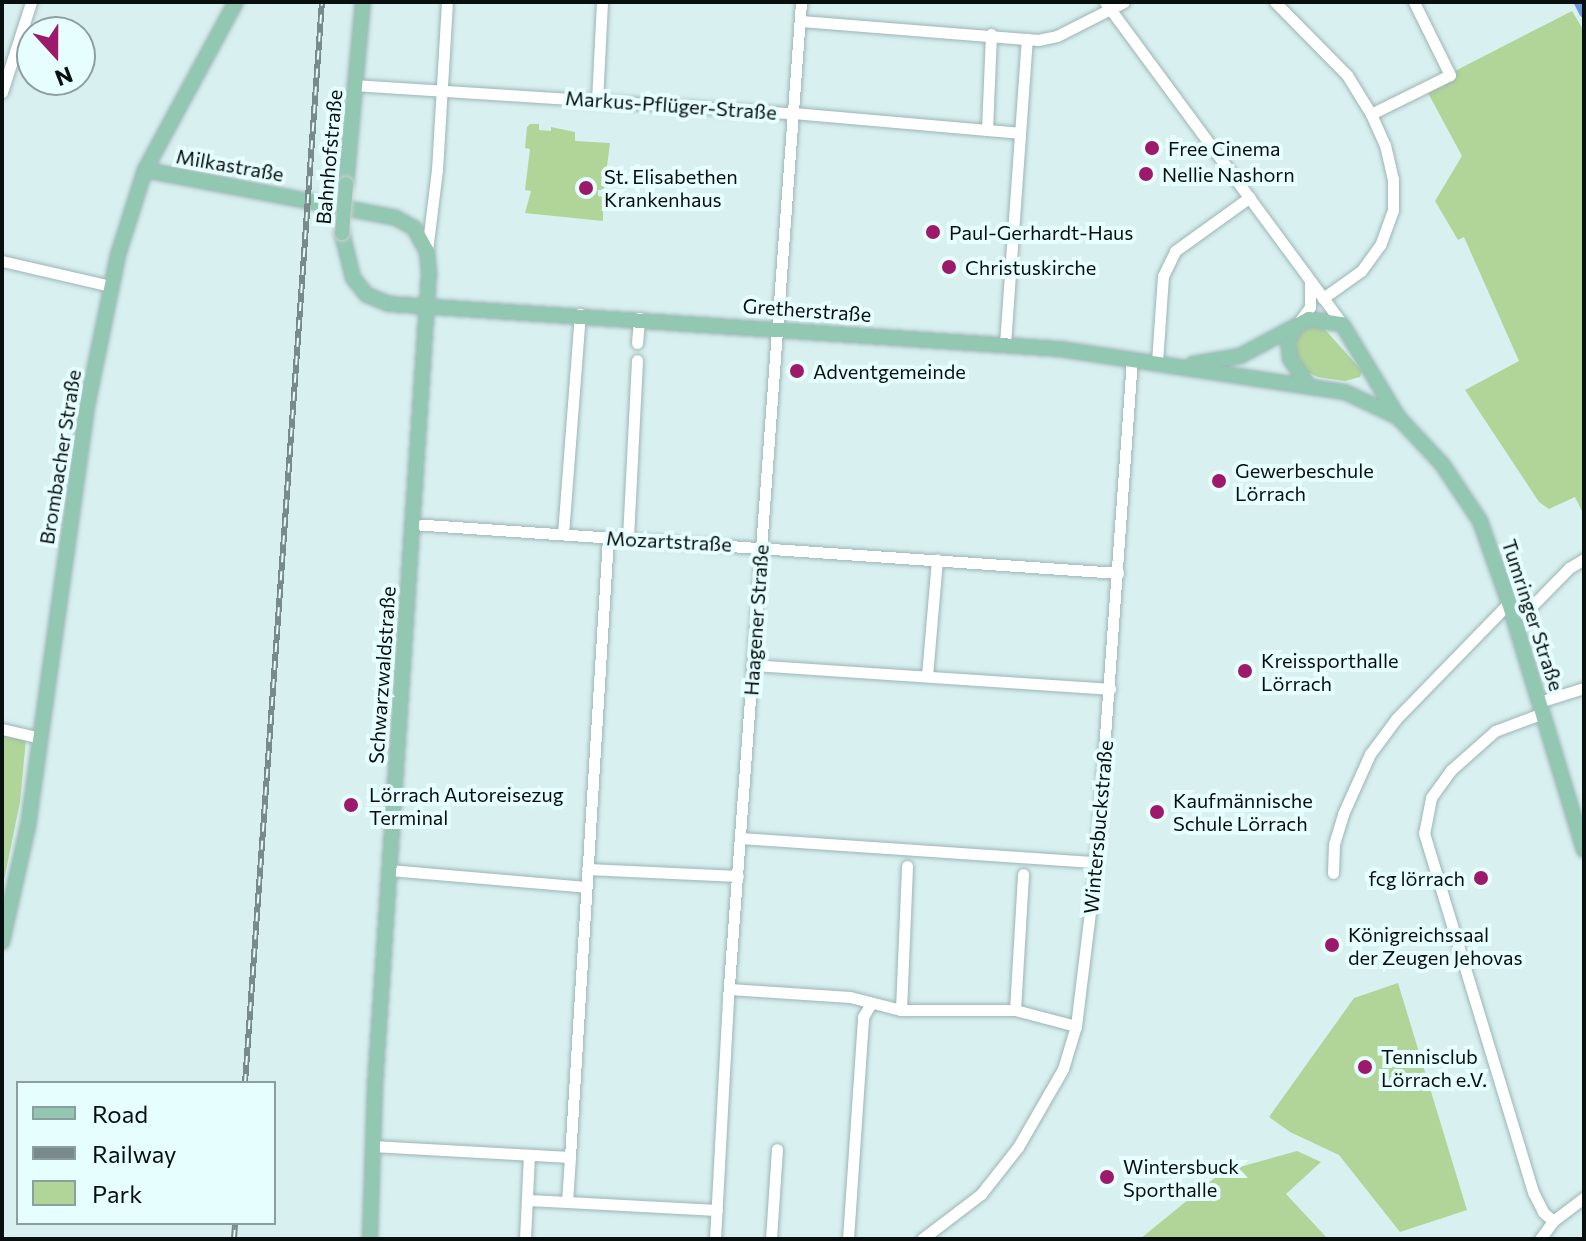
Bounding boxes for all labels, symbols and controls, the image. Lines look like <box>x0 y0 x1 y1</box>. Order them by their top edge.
north arrow <box>16 16 96 96</box>
text: N <box>52 61 77 93</box>
street label: Markus-Pflüger-Straße <box>564 86 778 124</box>
street label: Bahnhofstraße <box>311 89 347 225</box>
place label: Free Cinema <box>1168 136 1281 160</box>
marker: Free Cinema <box>1143 139 1161 157</box>
street label: Milkastraße <box>174 144 286 186</box>
place label: Nellie Nashorn <box>1162 162 1295 186</box>
place label: St. Elisabethen Krankenhaus <box>604 164 738 211</box>
marker: Nellie Nashorn <box>1137 165 1155 183</box>
marker: St. Elisabethen Krankenhaus <box>575 177 597 199</box>
place label: Paul-Gerhardt-Haus <box>949 220 1133 244</box>
marker: Paul-Gerhardt-Haus <box>924 223 942 241</box>
place label: Christuskirche <box>965 255 1096 279</box>
marker: Christuskirche <box>940 258 958 276</box>
street label: Gretherstraße <box>742 294 872 326</box>
place label: Adventgemeinde <box>813 359 966 383</box>
marker: Adventgemeinde <box>788 362 806 380</box>
street label: Brombacher Straße <box>34 368 86 546</box>
place label: Gewerbeschule Lörrach <box>1235 458 1374 505</box>
marker: Gewerbeschule Lörrach <box>1210 472 1228 490</box>
street label: Mozartstraße <box>606 526 732 556</box>
street label: Tumringer Straße <box>1497 536 1569 694</box>
street label: Haagener Straße <box>739 544 773 696</box>
street label: Schwarzwaldstraße <box>364 585 400 765</box>
place label: Kreissporthalle Lörrach <box>1261 648 1399 695</box>
marker: Kreissporthalle Lörrach <box>1236 662 1254 680</box>
street label: Wintersbuckstraße <box>1078 739 1118 915</box>
place label: Lörrach Autoreisezug Terminal <box>369 782 564 829</box>
place label: Kaufmännische Schule Lörrach <box>1173 788 1313 835</box>
marker: Lörrach Autoreisezug Terminal <box>340 794 362 816</box>
marker: Kaufmännische Schule Lörrach <box>1148 803 1166 821</box>
place label: fcg lörrach <box>1368 866 1465 890</box>
marker: fcg lörrach <box>1472 869 1490 887</box>
place label: Königreichssaal der Zeugen Jehovas <box>1348 922 1523 969</box>
marker: Königreichssaal der Zeugen Jehovas <box>1323 936 1341 954</box>
place label: Tennisclub Lörrach e.V. <box>1381 1044 1487 1091</box>
marker: Tennisclub Lörrach e.V. <box>1356 1058 1374 1076</box>
legend <box>16 1081 276 1225</box>
text: Road <box>92 1099 148 1128</box>
text: Railway <box>92 1139 177 1168</box>
place label: Wintersbuck Sporthalle <box>1123 1154 1239 1201</box>
marker: Wintersbuck Sporthalle <box>1098 1168 1116 1186</box>
text: Park <box>92 1179 142 1208</box>

